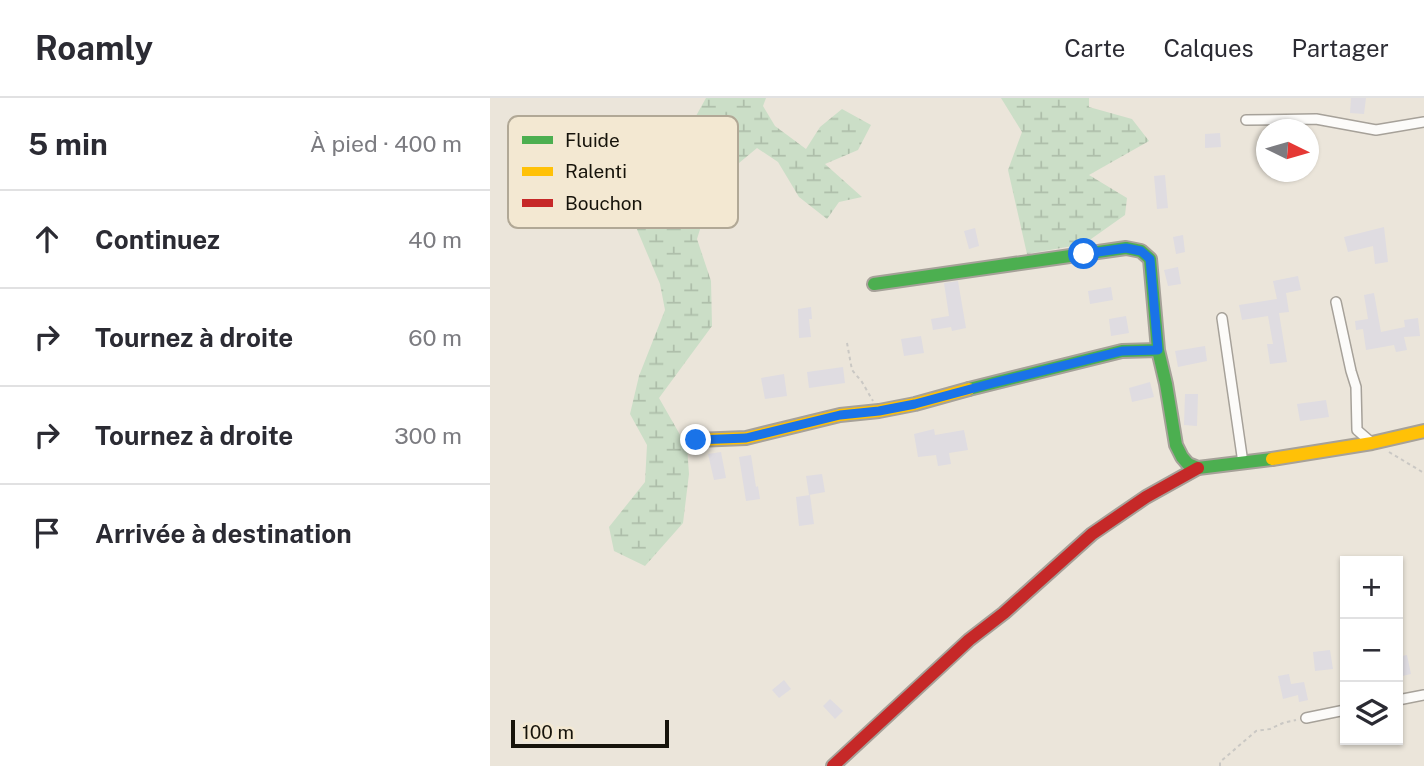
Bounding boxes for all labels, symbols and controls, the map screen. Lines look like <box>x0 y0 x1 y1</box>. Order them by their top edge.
text: Roamly <box>35 29 153 67</box>
text: Carte <box>1064 34 1125 62</box>
text: Calques <box>1163 34 1254 62</box>
text: Partager <box>1292 34 1389 62</box>
legend <box>508 116 738 228</box>
north arrow <box>1256 119 1319 182</box>
text: 5 min <box>28 126 108 162</box>
text: Fluide <box>565 129 620 151</box>
text: À pied · 400 m <box>310 130 462 157</box>
text: Ralenti <box>565 160 627 182</box>
text: Bouchon <box>565 192 642 214</box>
icon: ahead <box>28 220 66 258</box>
text: Continuez <box>95 224 220 255</box>
text: 40 m <box>408 226 462 253</box>
route start <box>1068 238 1099 269</box>
icon: right <box>28 318 66 356</box>
text: Tournez à droite <box>95 322 293 353</box>
text: 60 m <box>408 324 462 351</box>
icon: right <box>28 416 66 454</box>
text: Tournez à droite <box>95 420 293 451</box>
text: 300 m <box>394 422 462 449</box>
route end <box>680 424 711 455</box>
icon: arrive <box>28 514 66 552</box>
text: Arrivée à destination <box>95 518 352 549</box>
map controls <box>1340 556 1403 745</box>
button: + <box>1340 556 1403 619</box>
button: − <box>1340 619 1403 682</box>
button: layers <box>1340 682 1403 745</box>
scale bar <box>511 717 668 749</box>
text: 100 m <box>522 721 574 743</box>

